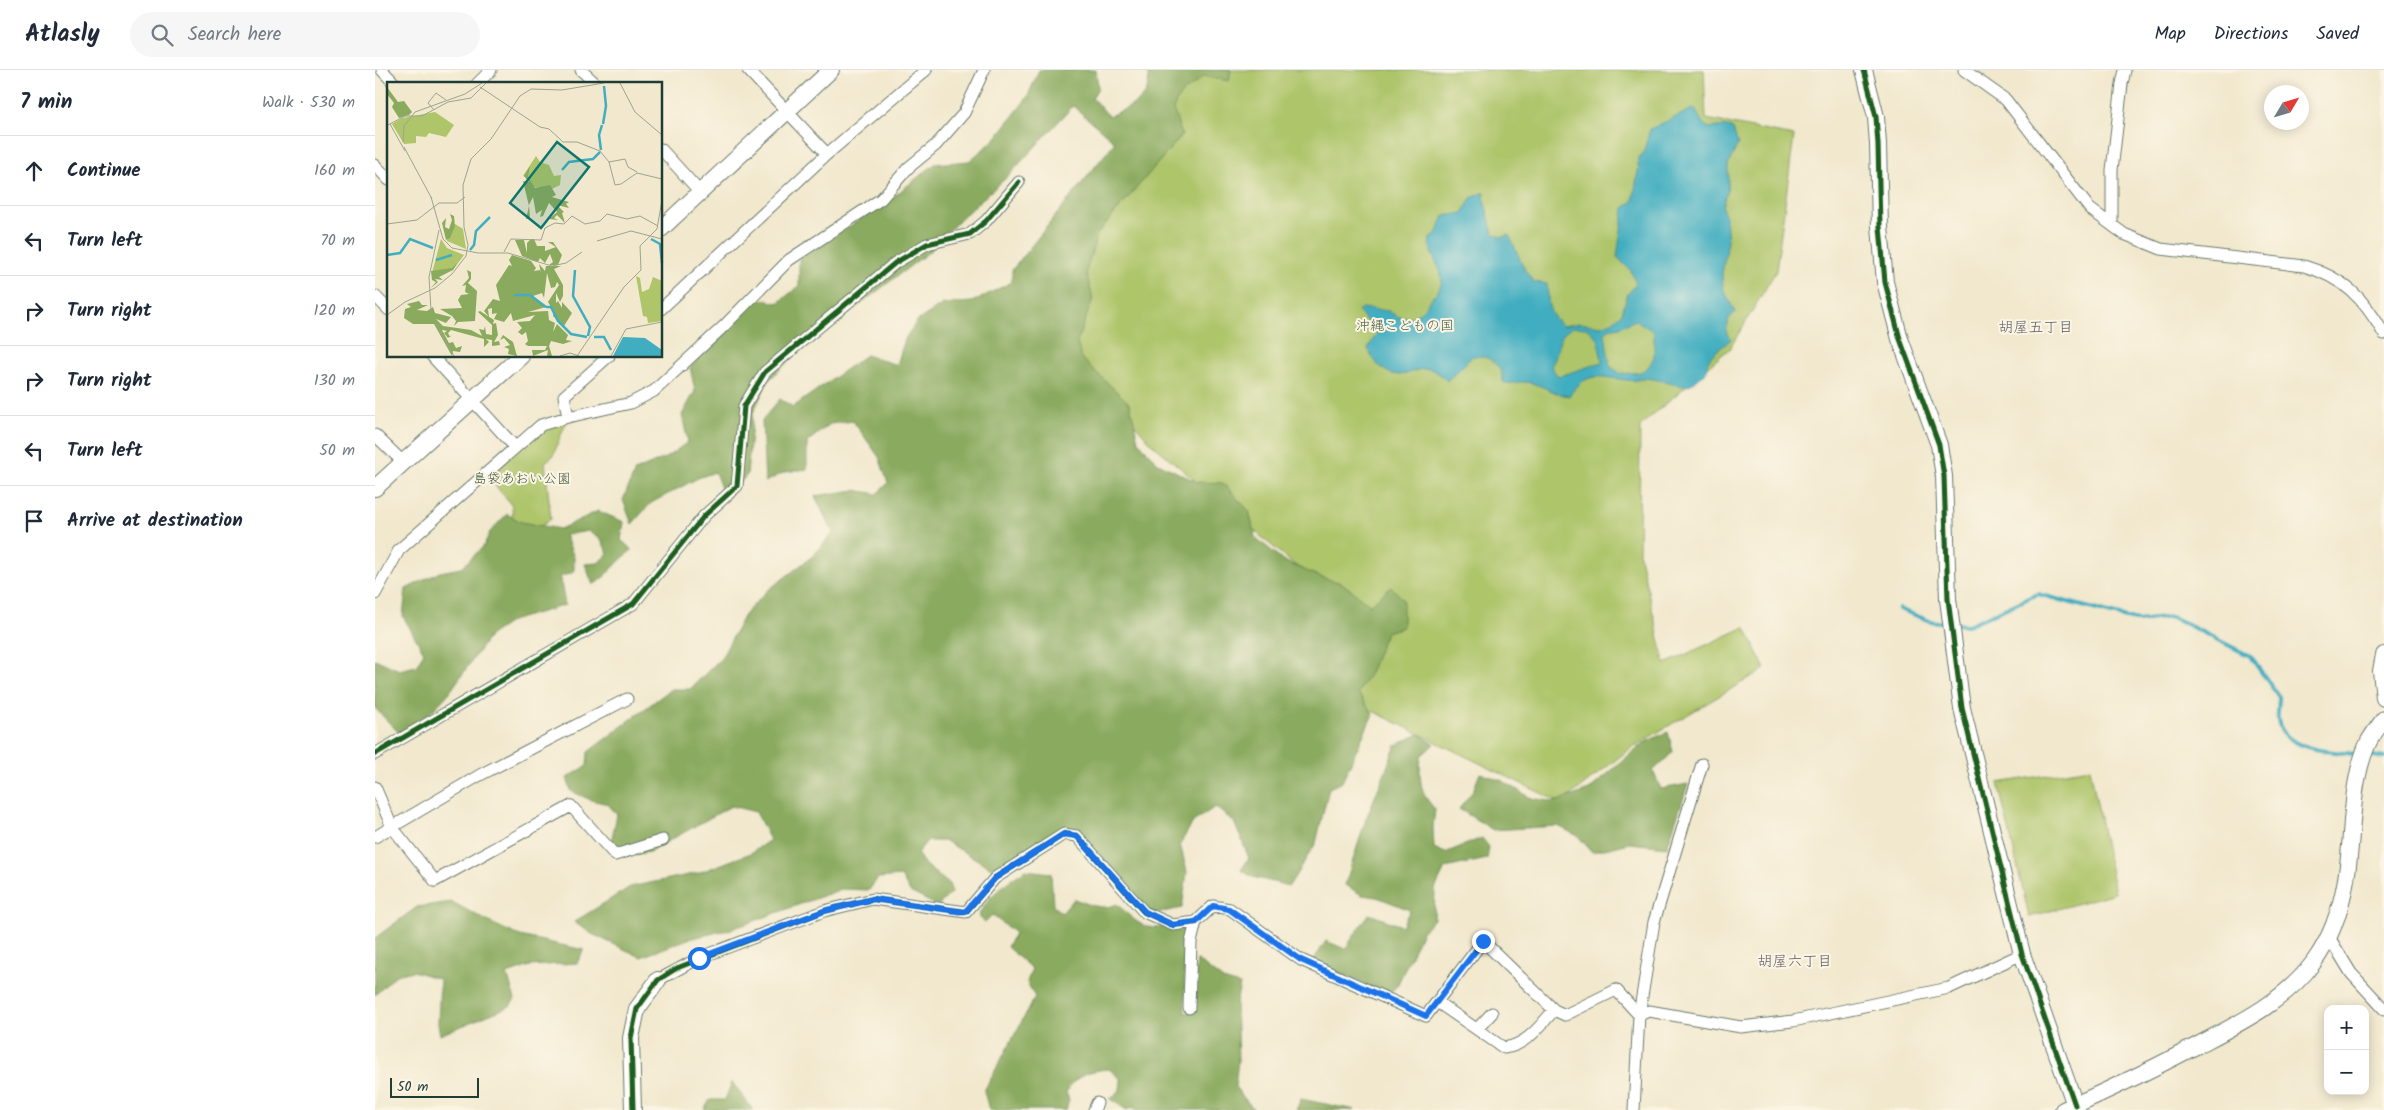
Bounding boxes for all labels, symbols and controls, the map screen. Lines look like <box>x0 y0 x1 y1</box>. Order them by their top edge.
search box <box>130 12 480 57</box>
text: Atlasly <box>25 15 100 54</box>
text: Search here <box>188 20 281 50</box>
text: Map <box>2154 20 2186 49</box>
text: Directions <box>2214 20 2288 49</box>
text: Saved <box>2316 20 2359 49</box>
icon: search <box>148 21 176 49</box>
inset map <box>387 82 663 358</box>
north arrow <box>2264 85 2309 130</box>
text: 7 min <box>20 86 72 119</box>
text: Walk · 530 m <box>262 90 355 115</box>
text: Continue <box>67 156 140 186</box>
icon: ahead <box>20 157 48 185</box>
text: 160 m <box>314 158 355 183</box>
text: Turn left <box>67 226 142 256</box>
icon: left <box>20 227 48 255</box>
text: 70 m <box>320 228 355 253</box>
text: Turn right <box>67 296 152 326</box>
icon: right <box>20 297 48 325</box>
text: 120 m <box>314 298 355 323</box>
park label: 沖縄こどもの国 <box>1356 315 1454 337</box>
district label: 胡屋五丁目 <box>1998 316 2074 340</box>
text: Turn right <box>67 366 152 396</box>
icon: right <box>20 367 48 395</box>
text: 130 m <box>314 368 355 393</box>
text: Turn left <box>67 436 142 466</box>
icon: left <box>20 437 48 465</box>
text: 50 m <box>319 438 355 463</box>
park label: 島袋あおい公園 <box>473 468 571 490</box>
text: Arrive at destination <box>67 506 243 536</box>
icon: arrive <box>20 507 48 535</box>
route end <box>1472 930 1495 953</box>
route start <box>688 947 711 970</box>
district label: 胡屋六丁目 <box>1757 950 1833 974</box>
map controls <box>2324 1005 2369 1095</box>
button: + <box>2324 1005 2369 1050</box>
button: − <box>2324 1050 2369 1095</box>
scale bar <box>390 1075 479 1098</box>
text: 50 m <box>397 1076 428 1098</box>

